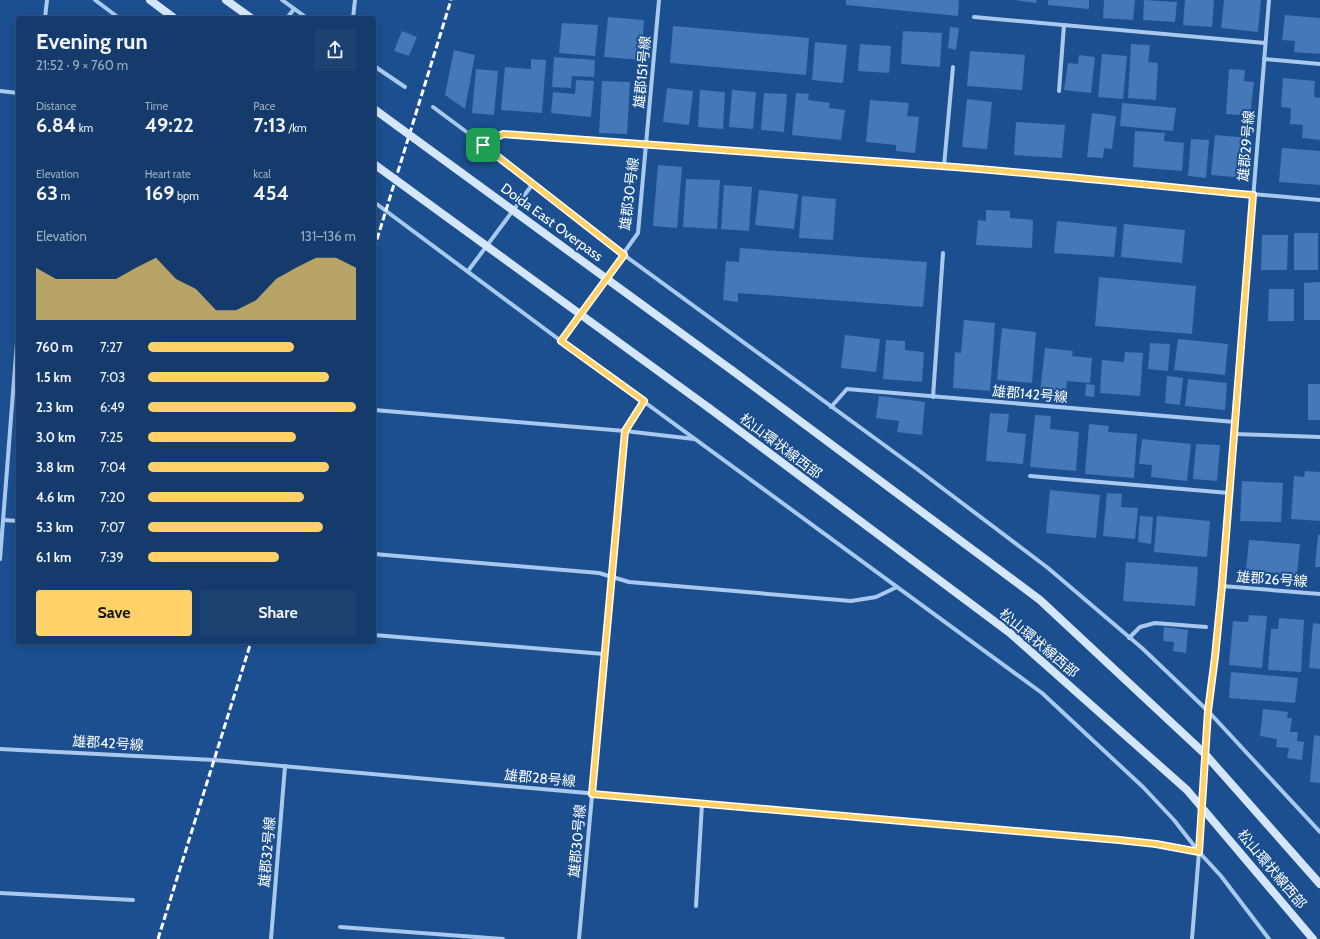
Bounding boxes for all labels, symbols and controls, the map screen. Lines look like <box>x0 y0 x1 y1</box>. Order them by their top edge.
text: Evening run <box>36 28 148 55</box>
button: share <box>314 29 356 71</box>
street label: 雄郡151号線 <box>630 35 654 109</box>
text: 21:52 · 9 × 760 m <box>36 57 128 73</box>
text: Distance <box>36 99 77 113</box>
text: Time <box>145 99 168 113</box>
text: Pace <box>253 99 275 113</box>
street label: 雄郡29号線 <box>1234 110 1258 182</box>
text: 6.84 <box>36 113 76 137</box>
text: 49:22 <box>145 113 194 137</box>
text: 7:13 <box>253 113 286 137</box>
text: km <box>76 121 93 135</box>
text: /km <box>286 121 307 135</box>
pin <box>466 128 500 162</box>
icon: arrive <box>472 134 494 156</box>
street label: 雄郡30号線 <box>616 156 642 232</box>
text: Elevation <box>36 167 79 181</box>
text: Heart rate <box>145 167 191 181</box>
text: kcal <box>253 167 271 181</box>
street label: Doida East Overpass <box>497 179 607 265</box>
text: 63 <box>36 181 58 205</box>
text: 169 <box>145 181 175 205</box>
text: 454 <box>253 181 289 205</box>
text: m <box>58 189 70 203</box>
text: bpm <box>175 189 199 203</box>
text: Elevation <box>36 228 87 244</box>
text: 131–136 m <box>301 228 356 244</box>
text: 760 m <box>36 339 73 355</box>
text: 7:27 <box>100 339 123 355</box>
text: 1.5 km <box>36 369 71 385</box>
text: 7:03 <box>100 369 125 385</box>
street label: 雄郡142号線 <box>991 382 1069 406</box>
text: 2.3 km <box>36 399 73 415</box>
text: 6:49 <box>100 399 125 415</box>
street label: 松山環状線西部 <box>736 409 826 483</box>
text: 3.0 km <box>36 429 75 445</box>
text: 7:25 <box>100 429 123 445</box>
text: 3.8 km <box>36 459 74 475</box>
text: 7:04 <box>100 459 126 475</box>
text: 4.6 km <box>36 489 75 505</box>
text: 7:20 <box>100 489 125 505</box>
text: 5.3 km <box>36 519 73 535</box>
text: 7:07 <box>100 519 125 535</box>
text: 6.1 km <box>36 549 71 565</box>
text: 7:39 <box>100 549 124 565</box>
street label: 雄郡26号線 <box>1236 568 1308 590</box>
button: Save <box>36 590 192 636</box>
button: Share <box>200 590 356 636</box>
street label: 松山環状線西部 <box>996 605 1082 681</box>
street label: 雄郡42号線 <box>72 732 144 754</box>
street label: 雄郡28号線 <box>503 766 577 790</box>
street label: 雄郡30号線 <box>565 804 589 878</box>
street label: 雄郡32号線 <box>255 816 279 888</box>
street label: 松山環状線西部 <box>1234 826 1310 912</box>

